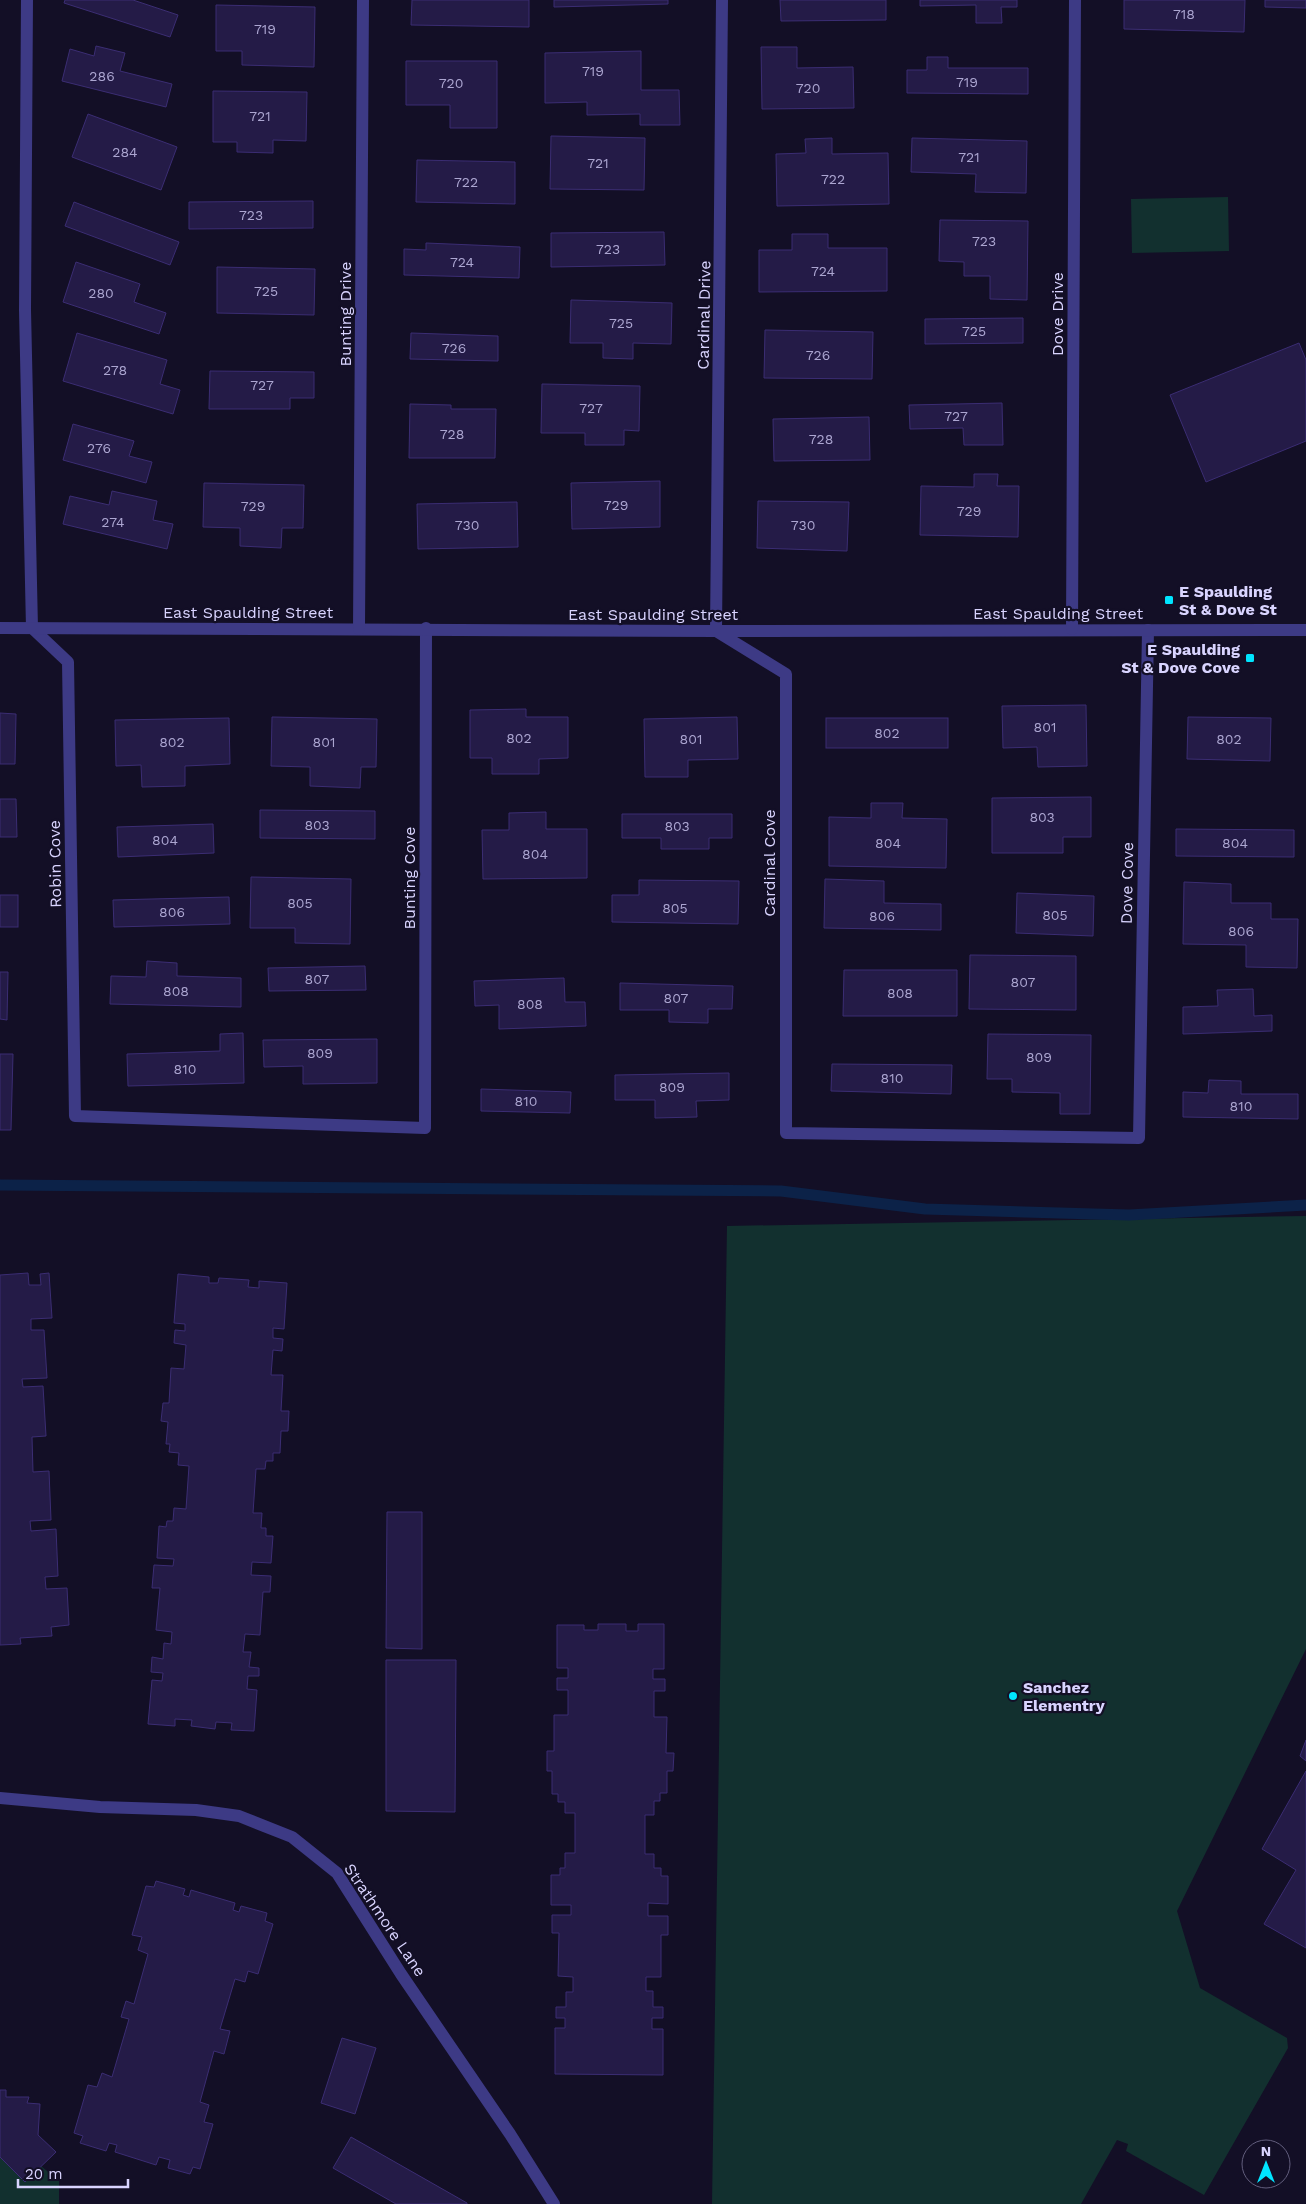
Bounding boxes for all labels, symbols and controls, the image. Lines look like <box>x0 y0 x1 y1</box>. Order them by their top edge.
house number: 718 <box>1173 6 1195 22</box>
house number: 719 <box>254 21 276 37</box>
house number: 719 <box>582 63 604 79</box>
house number: 286 <box>89 68 115 84</box>
house number: 719 <box>956 74 978 90</box>
house number: 720 <box>439 75 463 91</box>
house number: 720 <box>796 80 820 96</box>
house number: 721 <box>249 108 271 124</box>
house number: 284 <box>112 144 138 160</box>
house number: 721 <box>958 149 980 165</box>
house number: 721 <box>587 155 609 171</box>
house number: 722 <box>821 171 845 187</box>
house number: 722 <box>454 174 478 190</box>
house number: 723 <box>239 207 263 223</box>
house number: 723 <box>972 233 996 249</box>
house number: 723 <box>596 241 620 257</box>
house number: 724 <box>450 254 474 270</box>
street label: Cardinal Drive <box>694 260 714 370</box>
street label: Bunting Drive <box>336 262 355 366</box>
house number: 724 <box>811 263 835 279</box>
street label: Dove Drive <box>1048 272 1067 356</box>
house number: 725 <box>254 283 278 299</box>
house number: 280 <box>88 285 114 301</box>
house number: 725 <box>609 315 633 331</box>
house number: 725 <box>962 323 986 339</box>
house number: 726 <box>442 340 466 356</box>
house number: 726 <box>806 347 830 363</box>
house number: 278 <box>103 362 127 378</box>
house number: 727 <box>250 377 274 393</box>
house number: 727 <box>579 400 603 416</box>
house number: 727 <box>944 408 968 424</box>
house number: 728 <box>440 426 464 442</box>
house number: 728 <box>809 431 833 447</box>
house number: 276 <box>87 440 111 456</box>
house number: 729 <box>604 497 628 513</box>
house number: 729 <box>241 498 265 514</box>
house number: 729 <box>957 503 981 519</box>
house number: 274 <box>101 514 125 530</box>
house number: 730 <box>455 517 479 533</box>
house number: 730 <box>791 517 815 533</box>
place label: E Spaulding St & Dove St <box>1179 582 1277 619</box>
marker: E Spaulding St & Dove St <box>1163 594 1175 606</box>
street label: East Spaulding Street <box>163 603 333 622</box>
street label: East Spaulding Street <box>973 604 1143 623</box>
street label: East Spaulding Street <box>568 605 738 624</box>
place label: E Spaulding St & Dove Cove <box>1121 640 1240 677</box>
marker: E Spaulding St & Dove Cove <box>1244 652 1256 664</box>
house number: 801 <box>1034 719 1056 735</box>
house number: 802 <box>874 725 900 741</box>
house number: 802 <box>506 730 532 746</box>
house number: 801 <box>680 731 702 747</box>
house number: 802 <box>1216 731 1242 747</box>
house number: 802 <box>159 734 185 750</box>
house number: 801 <box>313 734 335 750</box>
street label: Cardinal Cove <box>760 809 779 917</box>
house number: 803 <box>1029 809 1055 825</box>
house number: 803 <box>304 817 330 833</box>
house number: 803 <box>664 818 690 834</box>
street label: Robin Cove <box>45 820 65 908</box>
street label: Bunting Cove <box>400 826 419 930</box>
house number: 804 <box>152 832 178 848</box>
house number: 804 <box>875 835 901 851</box>
house number: 804 <box>1222 835 1248 851</box>
street label: Dove Cove <box>1117 842 1137 924</box>
house number: 804 <box>522 846 548 862</box>
house number: 805 <box>287 895 313 911</box>
house number: 805 <box>662 900 688 916</box>
house number: 806 <box>159 904 185 920</box>
house number: 805 <box>1042 907 1068 923</box>
house number: 806 <box>869 908 895 924</box>
house number: 806 <box>1228 923 1254 939</box>
house number: 807 <box>305 971 330 987</box>
house number: 807 <box>1011 974 1036 990</box>
house number: 808 <box>163 983 189 999</box>
house number: 808 <box>887 985 913 1001</box>
house number: 807 <box>664 990 689 1006</box>
house number: 808 <box>517 996 543 1012</box>
house number: 809 <box>307 1045 333 1061</box>
house number: 809 <box>1026 1049 1052 1065</box>
house number: 810 <box>174 1061 196 1077</box>
house number: 810 <box>881 1070 903 1086</box>
house number: 809 <box>659 1079 685 1095</box>
house number: 810 <box>515 1093 537 1109</box>
house number: 810 <box>1230 1098 1252 1114</box>
place label: Sanchez Elementry <box>1023 1678 1106 1715</box>
marker: Sanchez Elementry <box>1007 1690 1019 1702</box>
street label: Strathmore Lane <box>340 1860 430 1980</box>
north arrow <box>1241 2139 1291 2189</box>
text: N <box>1261 2143 1271 2159</box>
scale bar <box>18 2156 128 2188</box>
text: 20 m <box>25 2165 63 2183</box>

